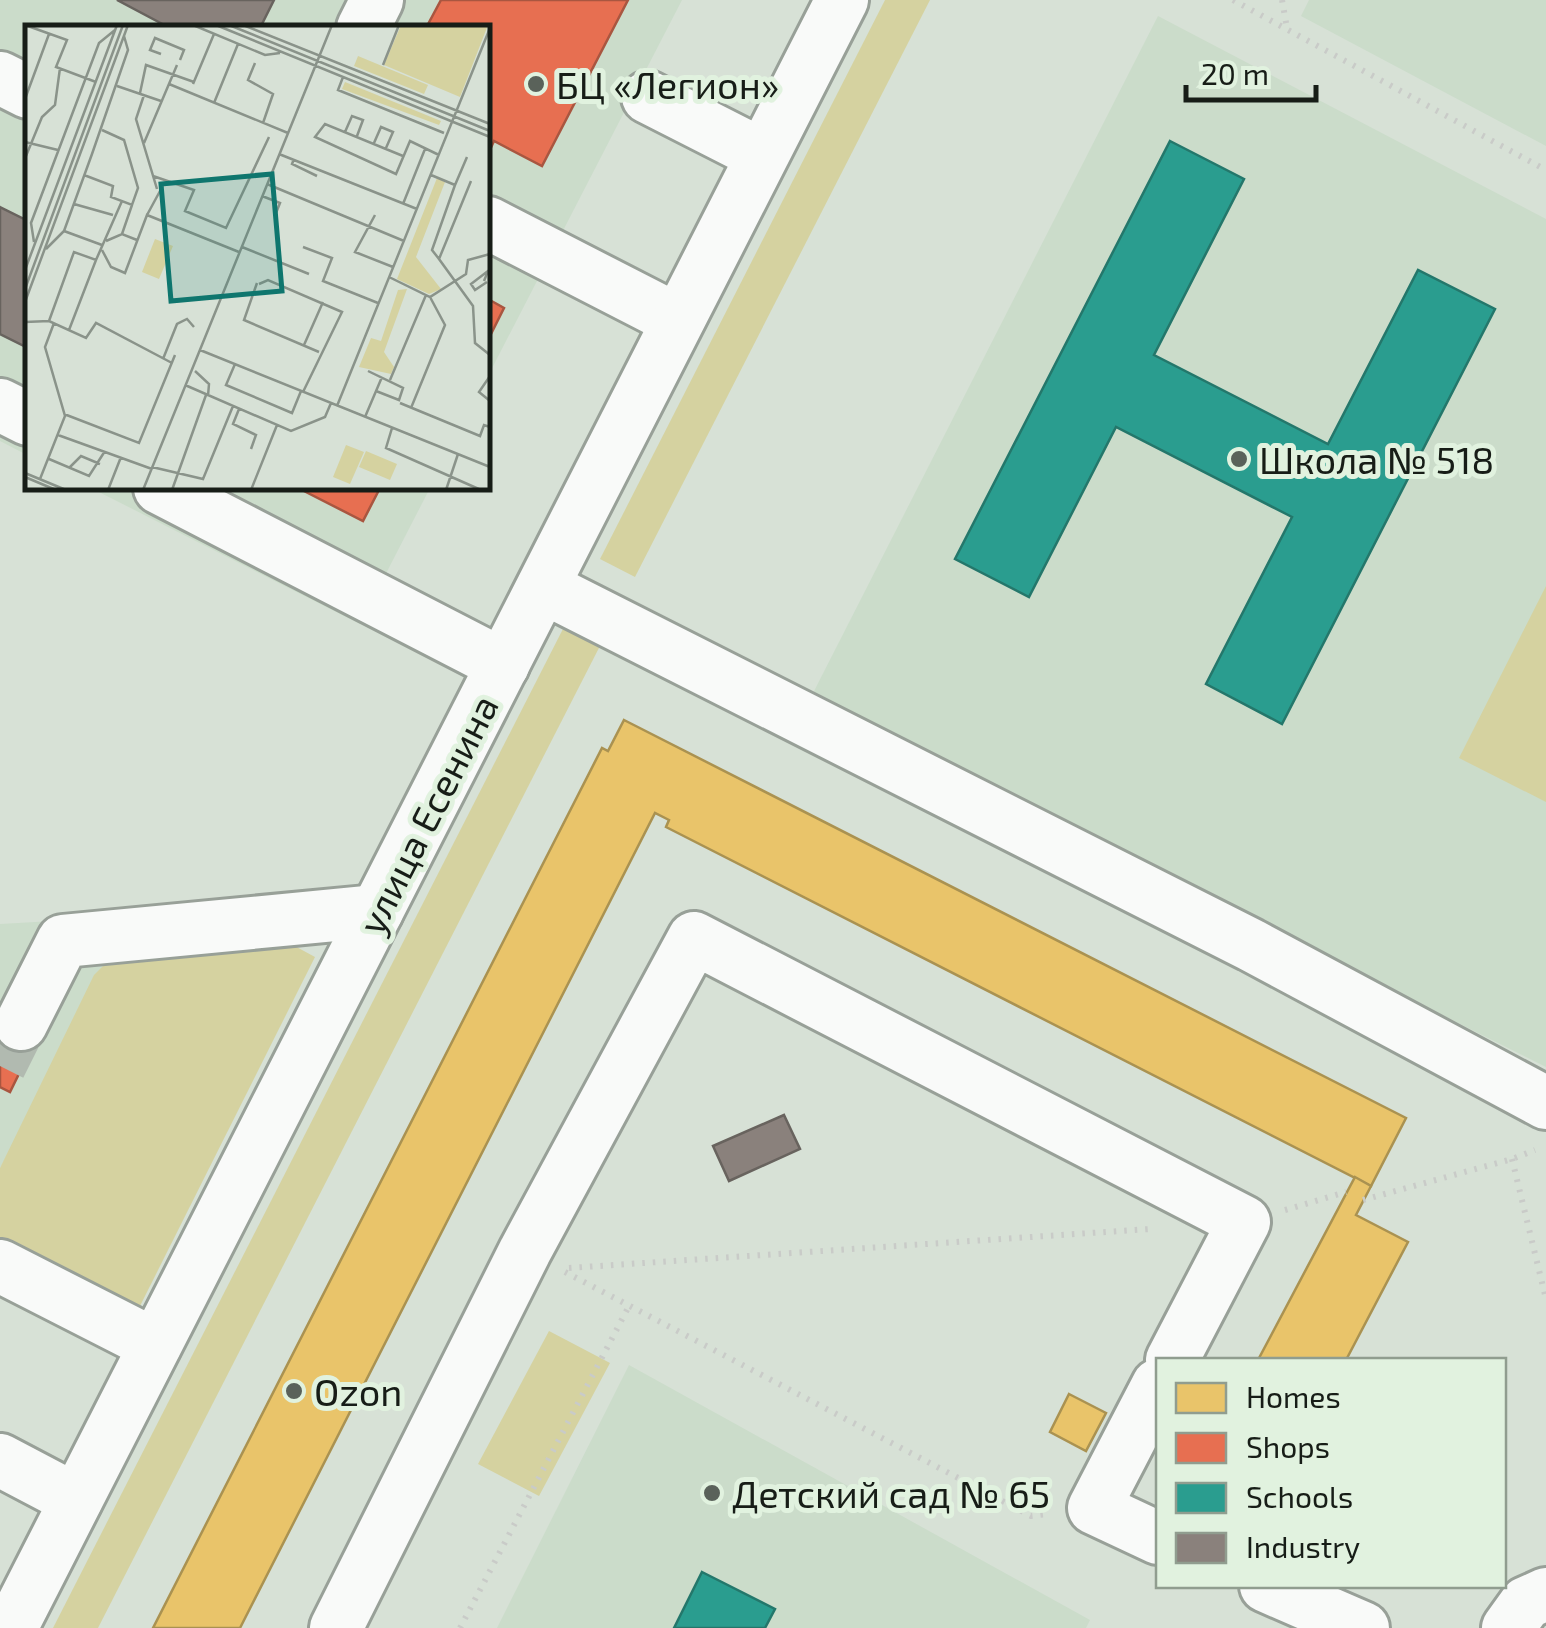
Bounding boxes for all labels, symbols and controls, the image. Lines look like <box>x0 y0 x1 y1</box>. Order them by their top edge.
inset map <box>25 25 490 490</box>
scale bar <box>1186 40 1316 102</box>
text: 20 m <box>1201 55 1269 91</box>
place label: БЦ «Легион» <box>556 61 779 107</box>
marker: БЦ «Легион» <box>525 73 547 95</box>
place label: Школа № 518 <box>1259 436 1494 482</box>
marker: Школа № 518 <box>1228 448 1250 470</box>
street label: улица Есенина <box>347 687 507 941</box>
legend <box>1156 1358 1506 1588</box>
place label: Ozon <box>314 1368 402 1414</box>
text: Homes <box>1246 1378 1341 1414</box>
marker: Ozon <box>283 1380 305 1402</box>
text: Shops <box>1246 1428 1330 1464</box>
place label: Детский сад № 65 <box>732 1470 1050 1516</box>
text: Schools <box>1246 1478 1353 1514</box>
marker: Детский сад № 65 <box>701 1482 723 1504</box>
text: Industry <box>1246 1528 1360 1564</box>

